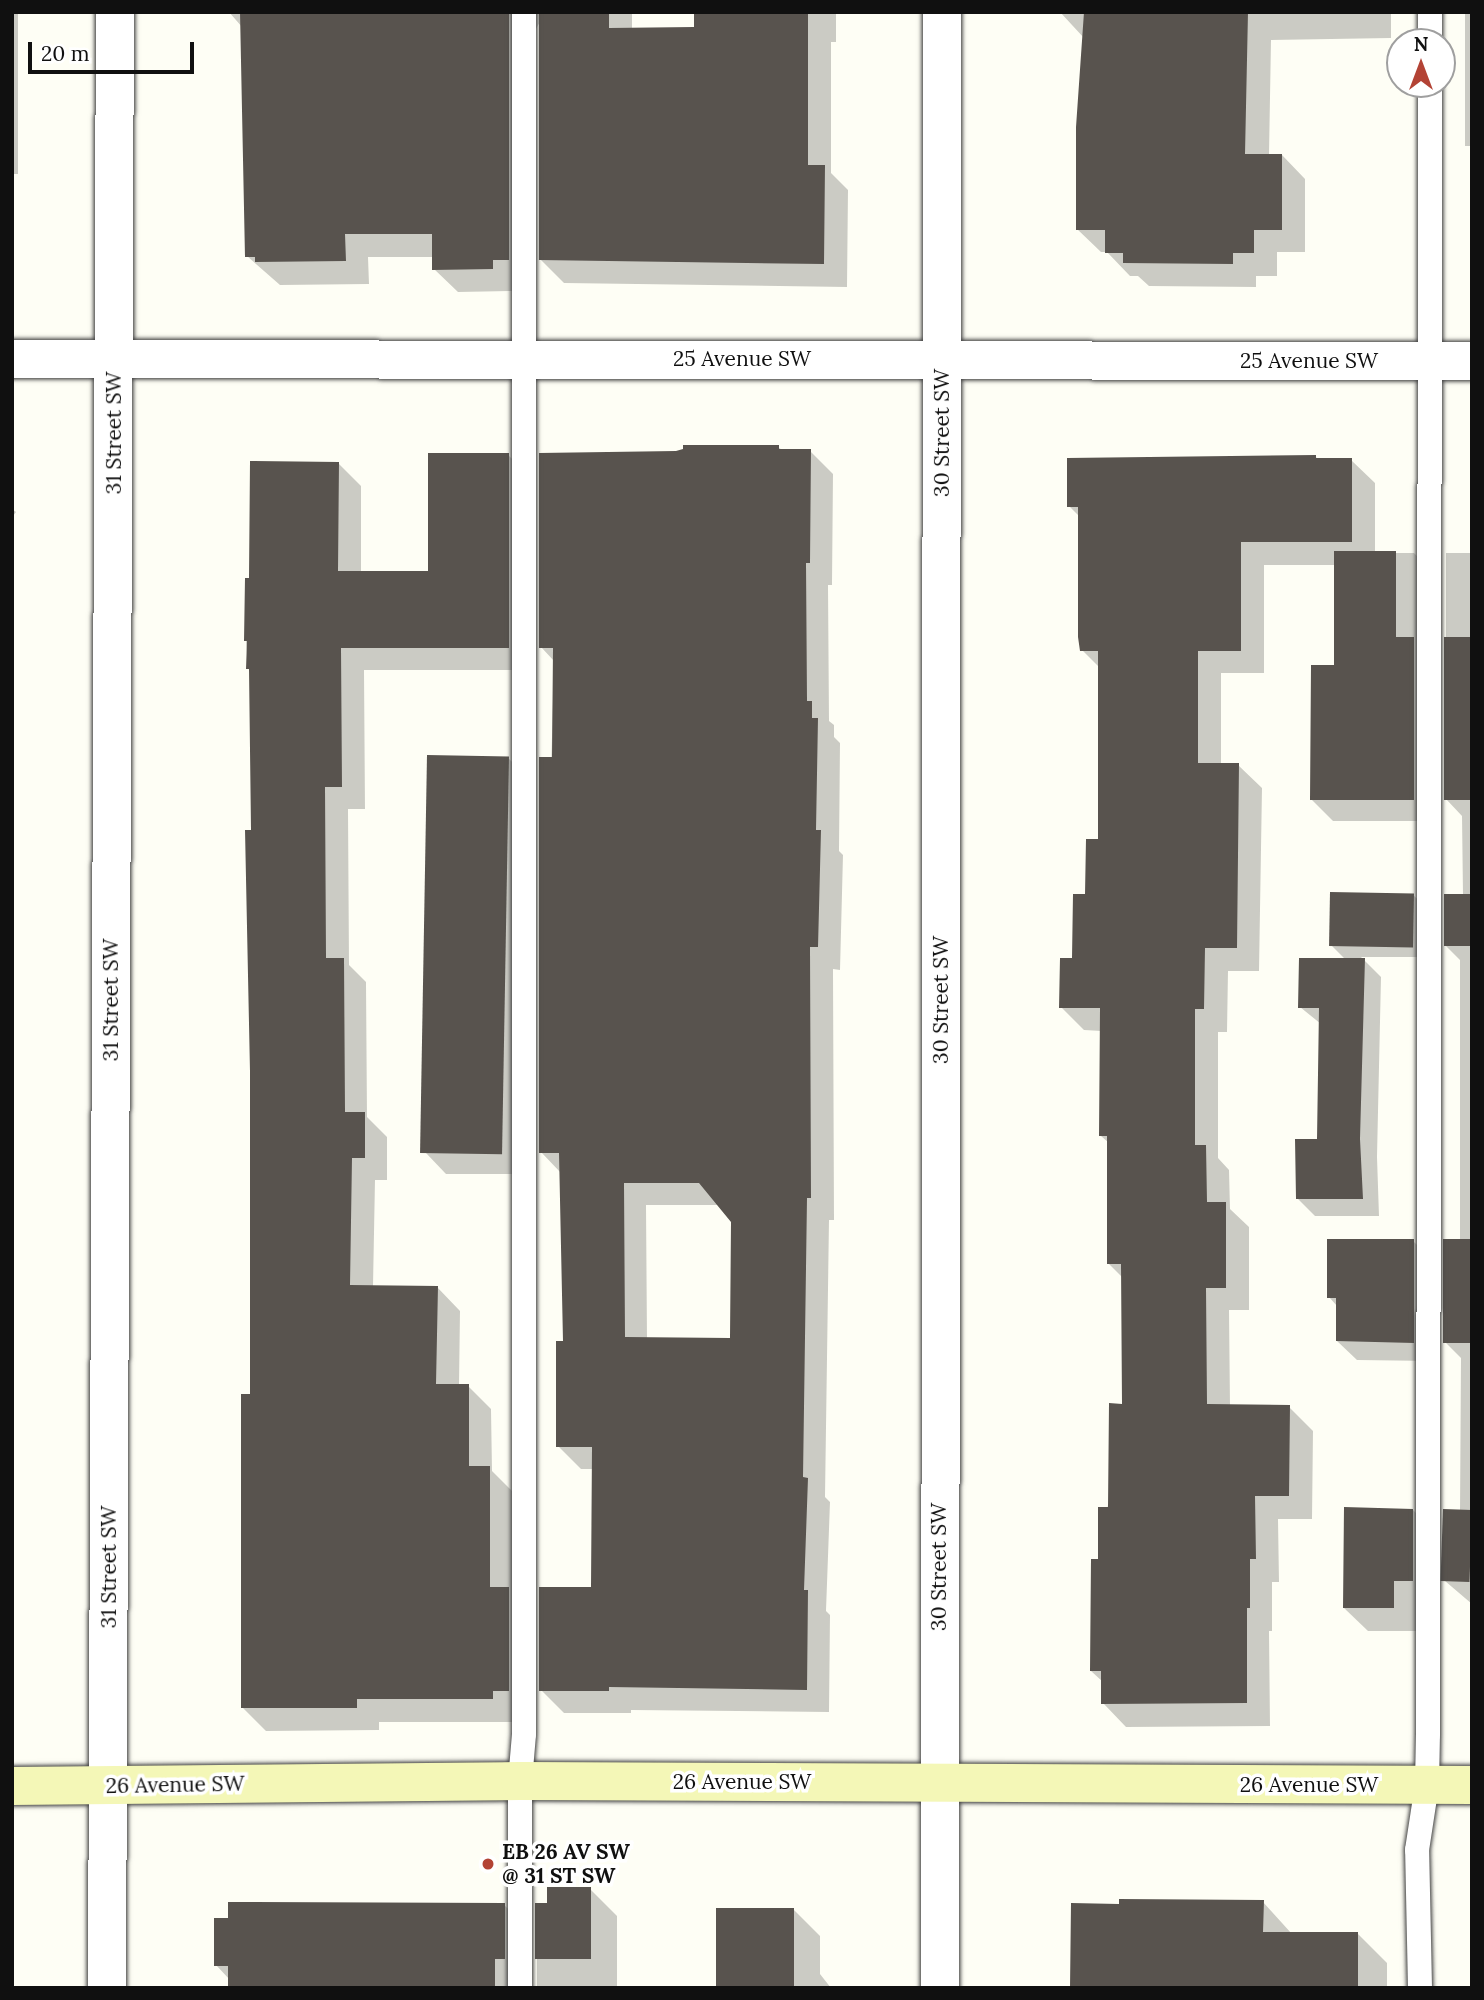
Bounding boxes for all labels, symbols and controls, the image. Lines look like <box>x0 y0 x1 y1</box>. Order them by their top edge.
scale bar <box>32 28 198 72</box>
north arrow <box>1386 28 1456 98</box>
text: N <box>1414 32 1428 56</box>
text: 20 m <box>41 40 90 67</box>
street label: 25 Avenue SW <box>673 346 811 372</box>
street label: 25 Avenue SW <box>1240 348 1378 374</box>
street label: 30 Street SW <box>929 369 955 497</box>
street label: 31 Street SW <box>101 372 127 494</box>
street label: 30 Street SW <box>928 936 954 1064</box>
street label: 31 Street SW <box>98 939 124 1061</box>
street label: 30 Street SW <box>926 1503 952 1631</box>
street label: 31 Street SW <box>96 1506 122 1628</box>
street label: 26 Avenue SW <box>673 1769 811 1795</box>
street label: 26 Avenue SW <box>106 1771 244 1799</box>
street label: 26 Avenue SW <box>1240 1772 1378 1798</box>
place label: EB 26 AV SW @ 31 ST SW <box>502 1839 630 1889</box>
marker: EB 26 AV SW @ 31 ST SW <box>480 1856 496 1872</box>

